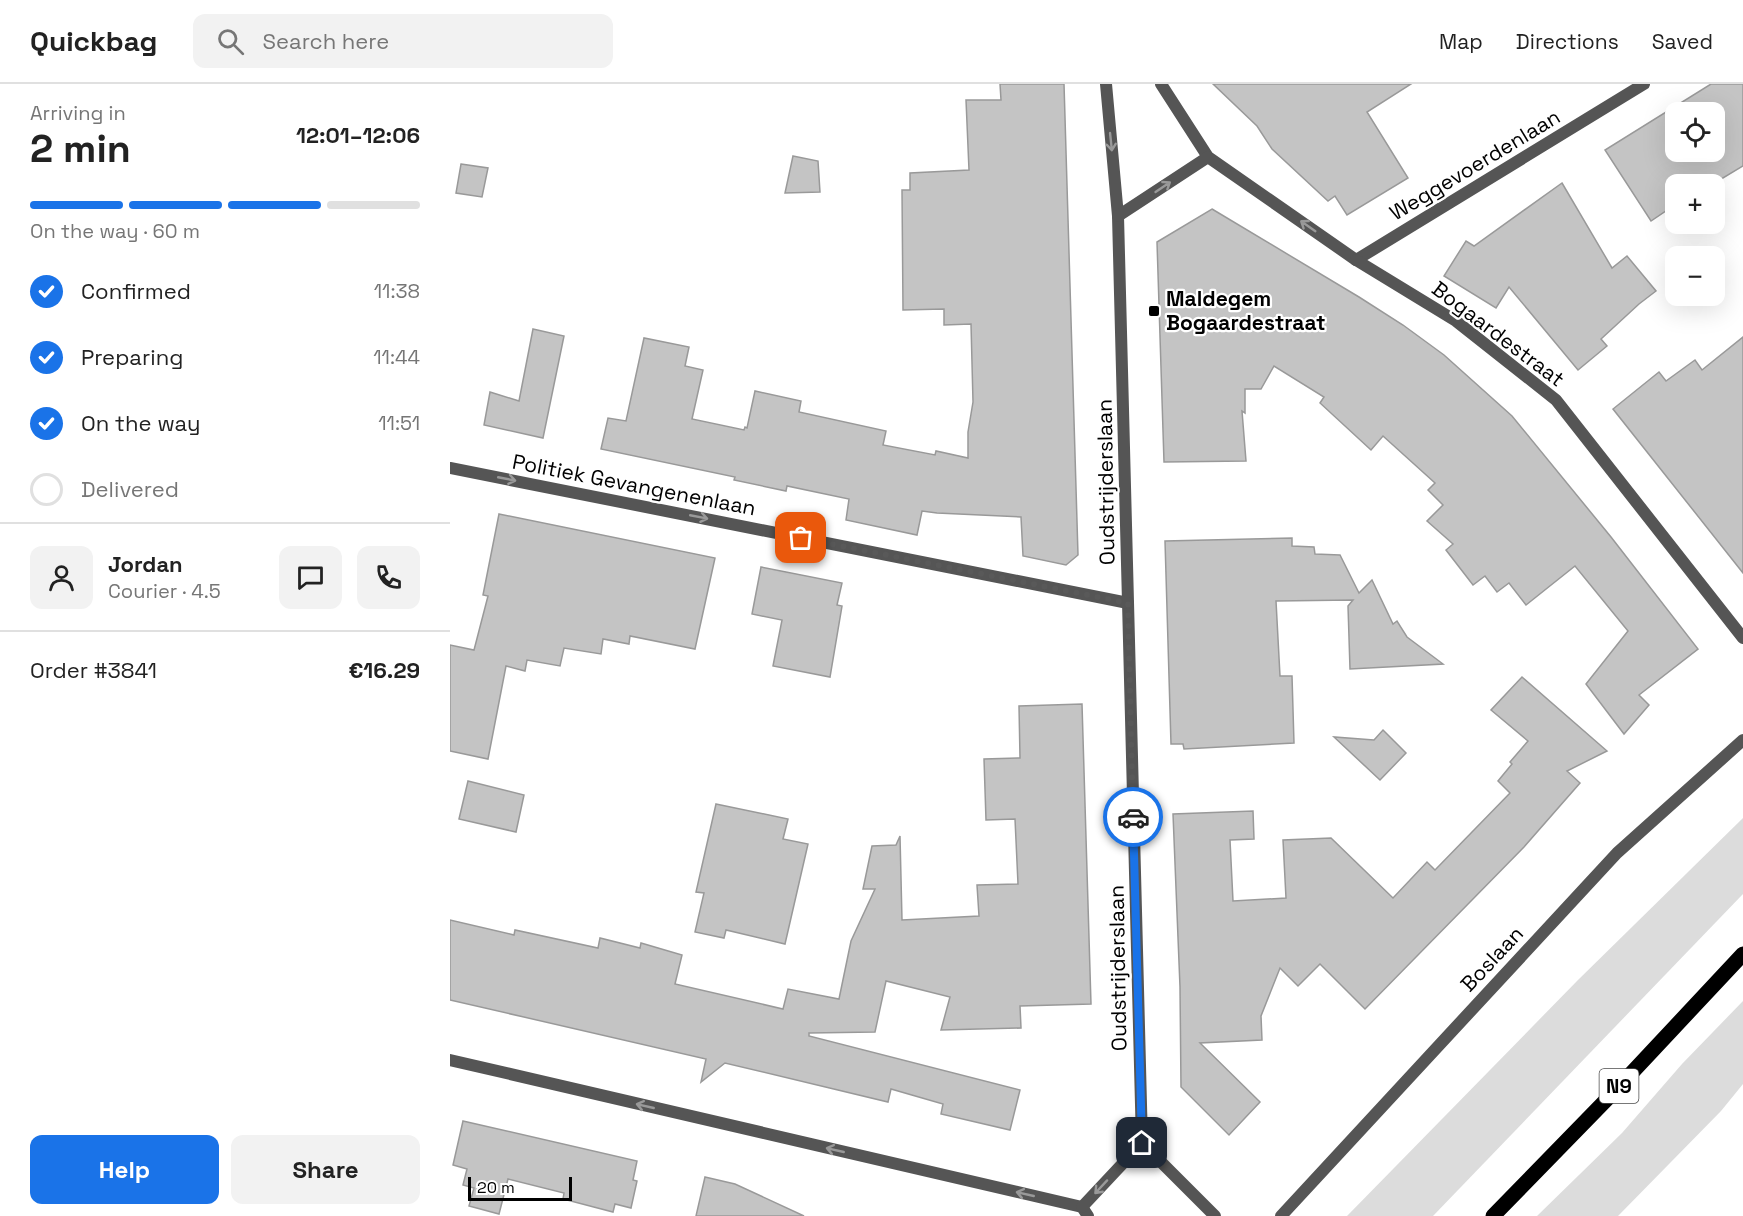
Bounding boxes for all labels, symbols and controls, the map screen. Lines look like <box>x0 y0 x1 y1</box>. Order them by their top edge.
search box <box>193 14 613 68</box>
text: Quickbag <box>30 23 157 59</box>
icon: search <box>214 25 247 58</box>
text: Search here <box>262 27 389 55</box>
text: Map <box>1439 28 1483 55</box>
text: Directions <box>1516 28 1619 55</box>
text: Saved <box>1652 28 1713 55</box>
text: Arriving in <box>30 100 126 126</box>
map controls <box>1665 102 1725 306</box>
button: locate <box>1665 102 1725 162</box>
street label: Weggevoerdenlaan <box>1385 103 1565 226</box>
text: 12:01–12:06 <box>296 121 420 149</box>
text: 2 min <box>30 124 131 173</box>
one-way arrow <box>1106 132 1117 152</box>
button: + <box>1665 174 1725 234</box>
one-way arrow <box>1155 180 1172 193</box>
text: On the way · 60 m <box>30 218 200 244</box>
one-way arrow <box>1300 220 1316 232</box>
button: − <box>1665 246 1725 306</box>
icon: check <box>30 275 63 308</box>
street label: Bogaardestraat <box>1427 275 1570 392</box>
text: Confirmed <box>81 277 191 305</box>
text: 11:38 <box>374 278 420 304</box>
place label: Maldegem Bogaardestraat <box>1166 285 1325 336</box>
marker: Maldegem Bogaardestraat <box>1147 304 1161 318</box>
icon: check <box>30 341 63 374</box>
text: Preparing <box>81 343 183 371</box>
text: 11:44 <box>373 344 420 370</box>
street label: Oudstrijderslaan <box>1091 399 1120 565</box>
icon: check <box>30 407 63 440</box>
text: On the way <box>81 409 200 437</box>
text: 11:51 <box>378 410 420 436</box>
street label: Politiek Gevangenenlaan <box>510 448 758 521</box>
one-way arrow <box>498 474 517 486</box>
text: Delivered <box>81 475 179 503</box>
one-way arrow <box>689 512 708 524</box>
pin <box>775 512 826 563</box>
icon: bag <box>784 521 817 554</box>
button: person <box>30 546 93 609</box>
button: chat <box>279 546 342 609</box>
button: phone <box>357 546 420 609</box>
text: Jordan <box>108 550 183 578</box>
text: Courier · 4.5 <box>108 578 221 604</box>
text: Order #3841 <box>30 656 157 684</box>
text: €16.29 <box>348 656 420 684</box>
courier <box>1103 787 1163 847</box>
icon: car <box>1117 801 1150 834</box>
street label: Oudstrijderslaan <box>1103 885 1132 1051</box>
street label: Boslaan <box>1454 920 1529 997</box>
road number: N9 <box>1600 1069 1638 1103</box>
one-way arrow <box>636 1099 655 1111</box>
pin <box>1116 1117 1167 1168</box>
icon: home <box>1125 1126 1158 1159</box>
button: Help <box>30 1135 219 1204</box>
button: Share <box>231 1135 420 1204</box>
one-way arrow <box>825 1144 845 1155</box>
scale bar <box>468 1174 572 1202</box>
text: 20 m <box>477 1177 515 1198</box>
one-way arrow <box>1094 1179 1108 1194</box>
one-way arrow <box>1015 1188 1034 1200</box>

